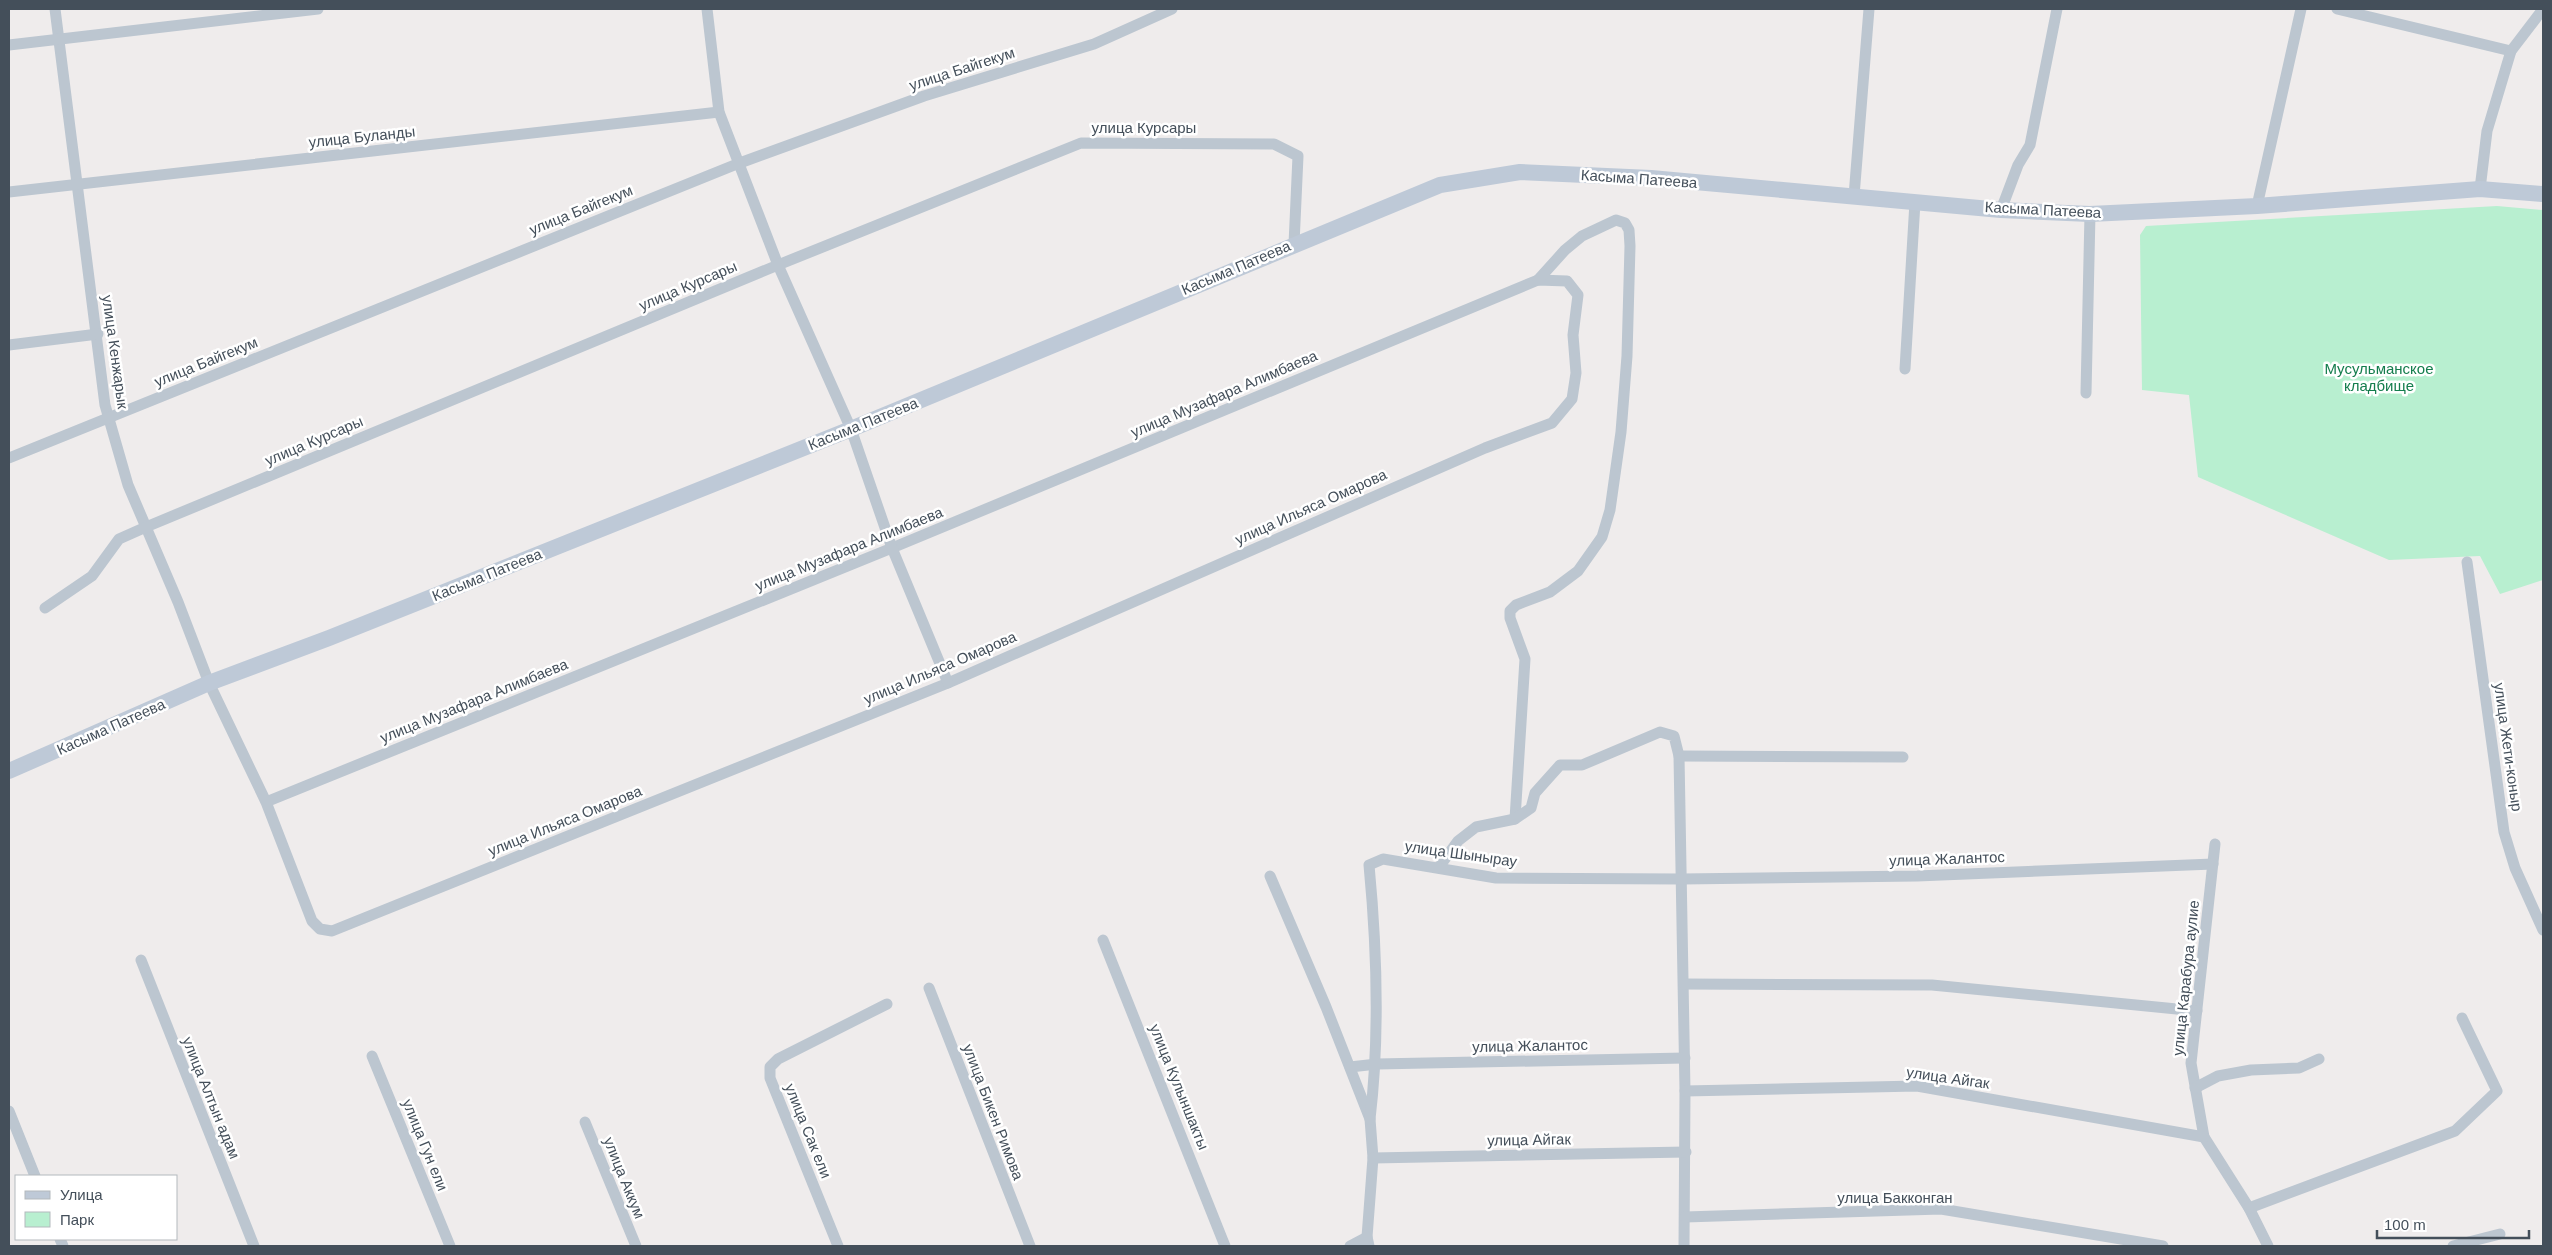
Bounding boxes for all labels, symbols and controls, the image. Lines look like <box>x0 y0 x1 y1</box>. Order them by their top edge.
street label: улица Байгекум <box>907 43 1017 94</box>
street label: улица Курсары <box>1092 119 1196 136</box>
street label: улица Буланды <box>308 122 416 151</box>
street label: Касыма Патеева <box>1580 166 1698 191</box>
street label: улица Байгекум <box>527 181 635 238</box>
street label: Касыма Патеева <box>1984 198 2102 221</box>
street label: Касыма Патеева <box>1179 237 1293 298</box>
street label: улица Курсары <box>636 257 739 314</box>
street label: улица Кенжарык <box>99 294 132 410</box>
street label: улица Байгекум <box>152 333 260 390</box>
street label: улица Музафара Алимбаева <box>1128 346 1320 441</box>
park label: Мусульманское кладбище <box>2324 360 2434 394</box>
street label: Касыма Патеева <box>806 394 921 453</box>
street label: улица Курсары <box>262 412 365 469</box>
street label: улица Ильяса Омарова <box>1232 465 1390 548</box>
street label: улица Музафара Алимбаева <box>753 503 946 594</box>
street label: Касыма Патеева <box>430 545 545 604</box>
street label: улица Ильяса Омарова <box>861 627 1019 707</box>
street label: улица Музафара Алимбаева <box>378 655 571 746</box>
street label: улица Жети-коныр <box>2491 682 2526 812</box>
street label: Касыма Патеева <box>54 695 168 758</box>
street label: улица Ильяса Омарова <box>486 782 645 859</box>
street label: улица Шынырау <box>1404 837 1519 870</box>
street label: улица Жалантос <box>1889 848 2006 869</box>
street label: улица Карабура аулие <box>2169 899 2202 1057</box>
street label: улица Кулыншакты <box>1147 1022 1212 1152</box>
street label: улица Алтын адам <box>179 1034 244 1161</box>
street label: улица Жалантос <box>1472 1036 1588 1055</box>
street label: улица Бикен Римова <box>960 1041 1027 1183</box>
street label: улица Айгак <box>1905 1063 1991 1092</box>
street label: улица Сак ели <box>782 1081 835 1181</box>
street label: улица Гун ели <box>399 1096 452 1193</box>
street label: улица Айгак <box>1487 1130 1571 1149</box>
street label: улица Аккум <box>600 1135 649 1221</box>
legend <box>15 1175 178 1240</box>
text: Улица <box>60 1186 103 1203</box>
street label: улица Бакконган <box>1837 1189 1953 1206</box>
scale bar <box>2377 1208 2530 1240</box>
text: Парк <box>60 1211 94 1228</box>
text: 100 m <box>2384 1216 2426 1233</box>

